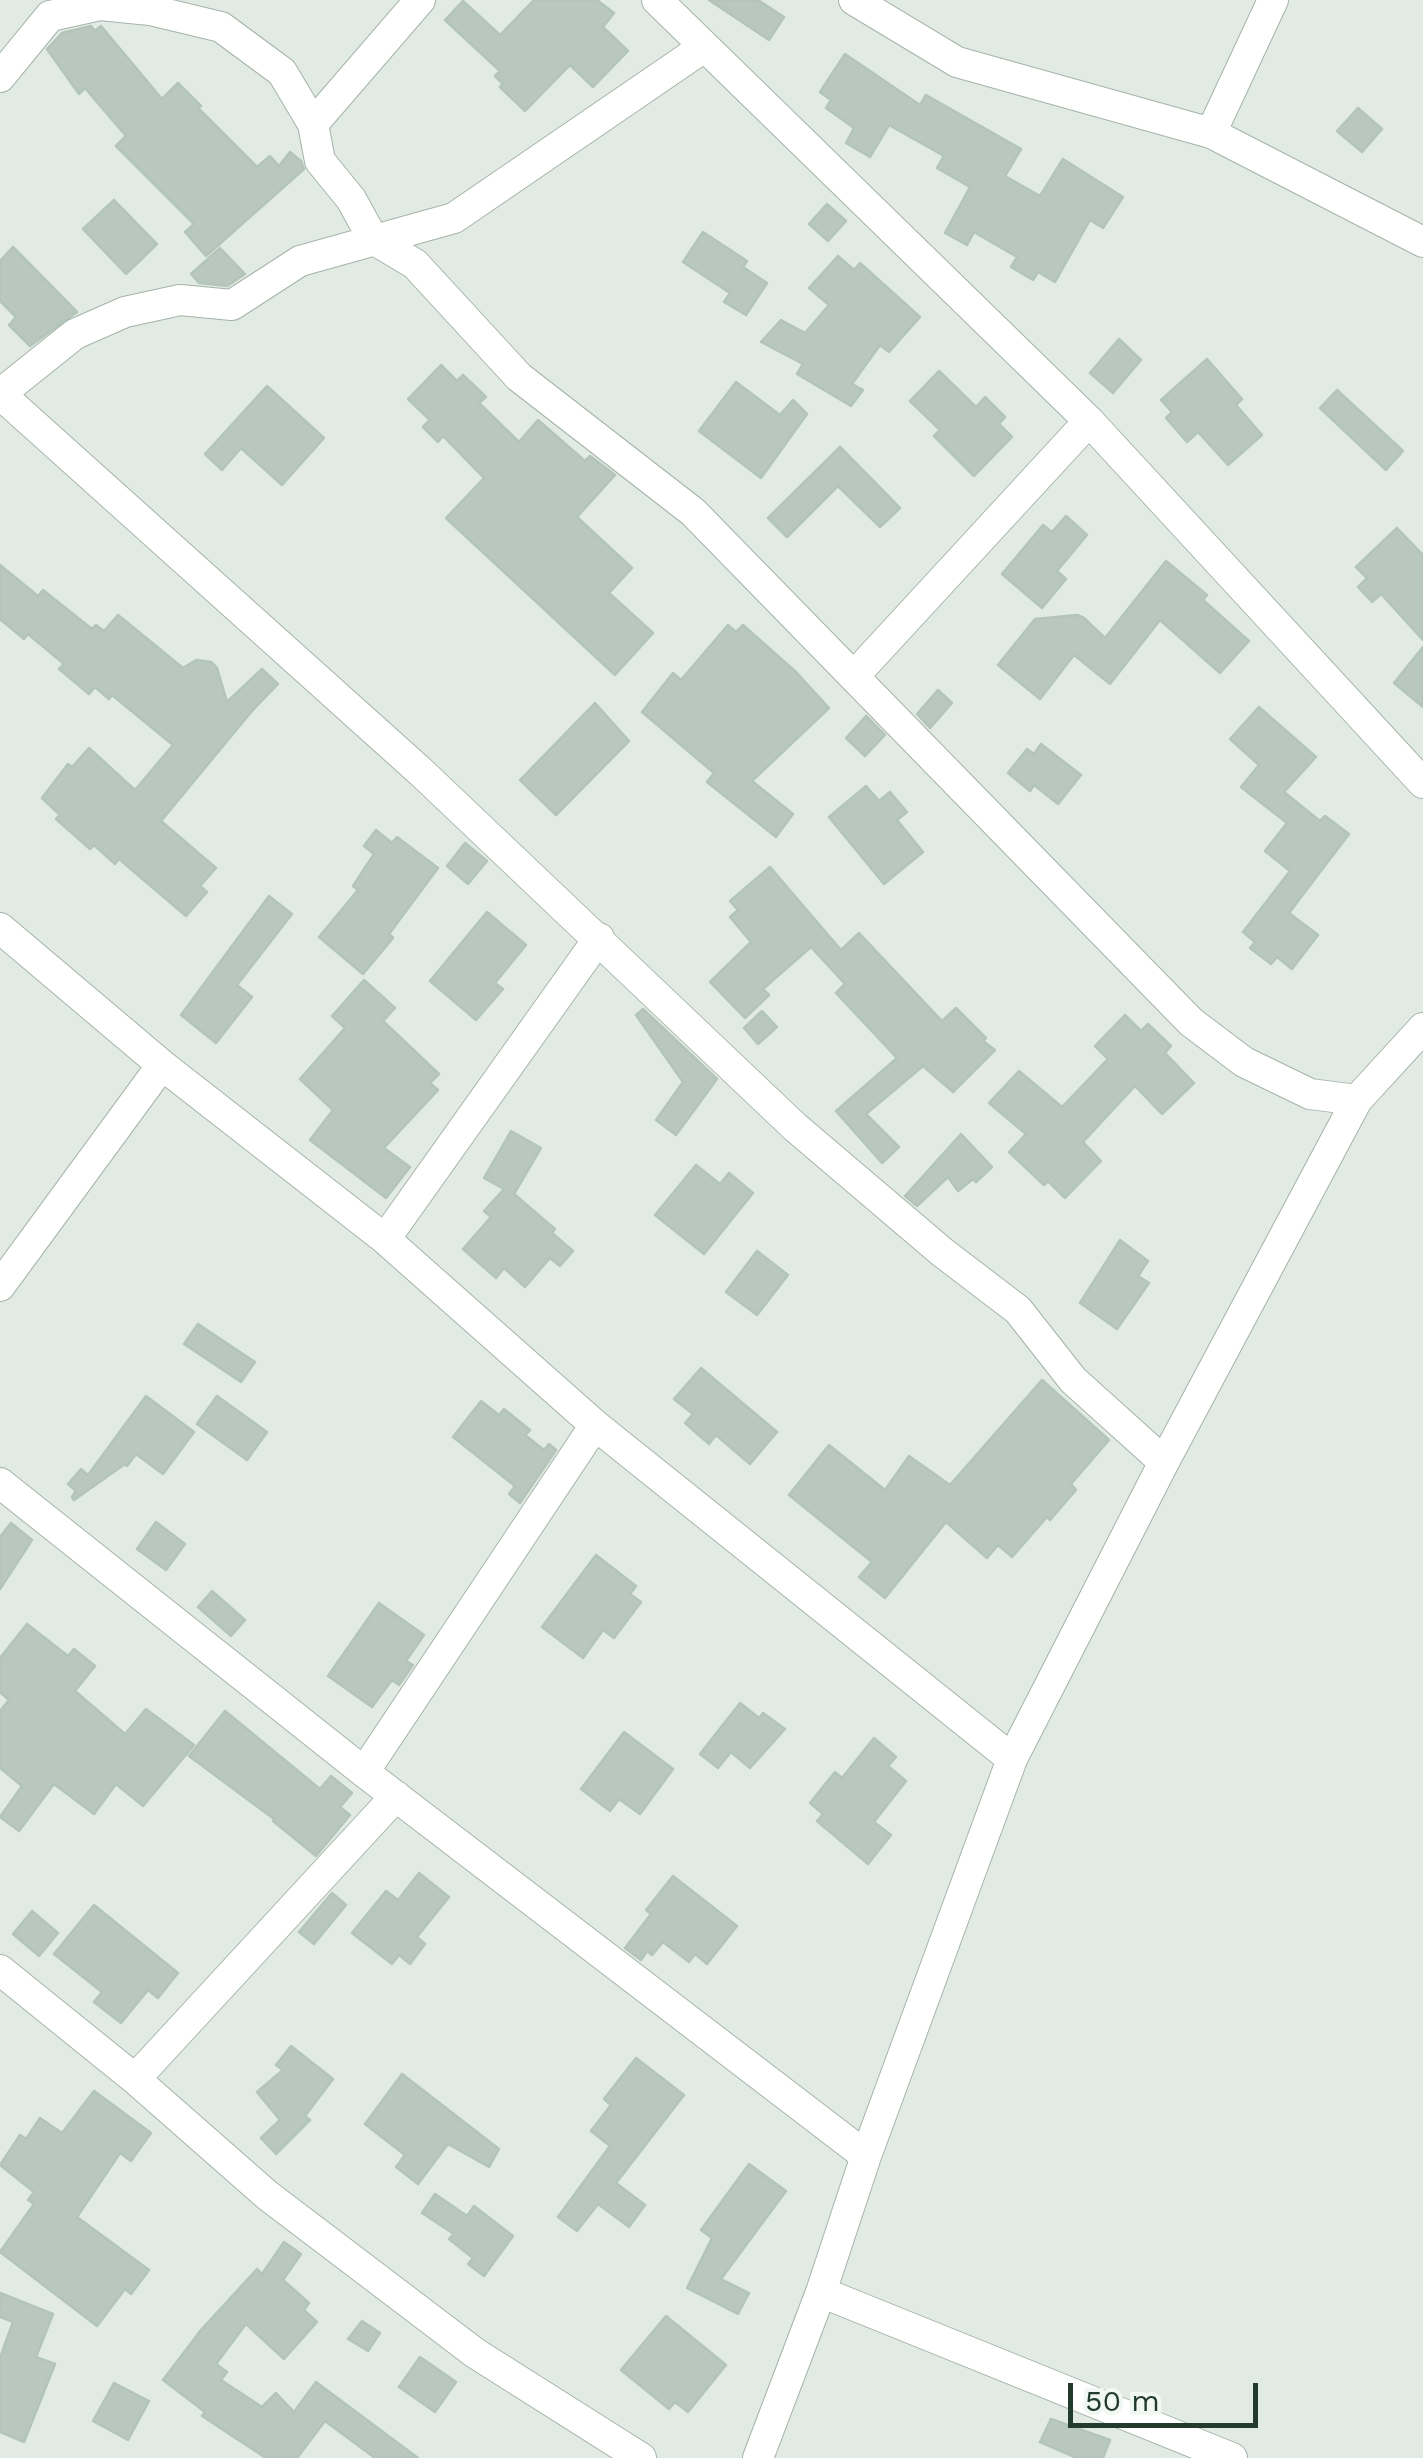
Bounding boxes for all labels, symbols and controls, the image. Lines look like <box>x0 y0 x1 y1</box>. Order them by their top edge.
scale bar <box>1073 2363 1263 2425</box>
text: 50 m <box>1085 2383 1160 2418</box>

